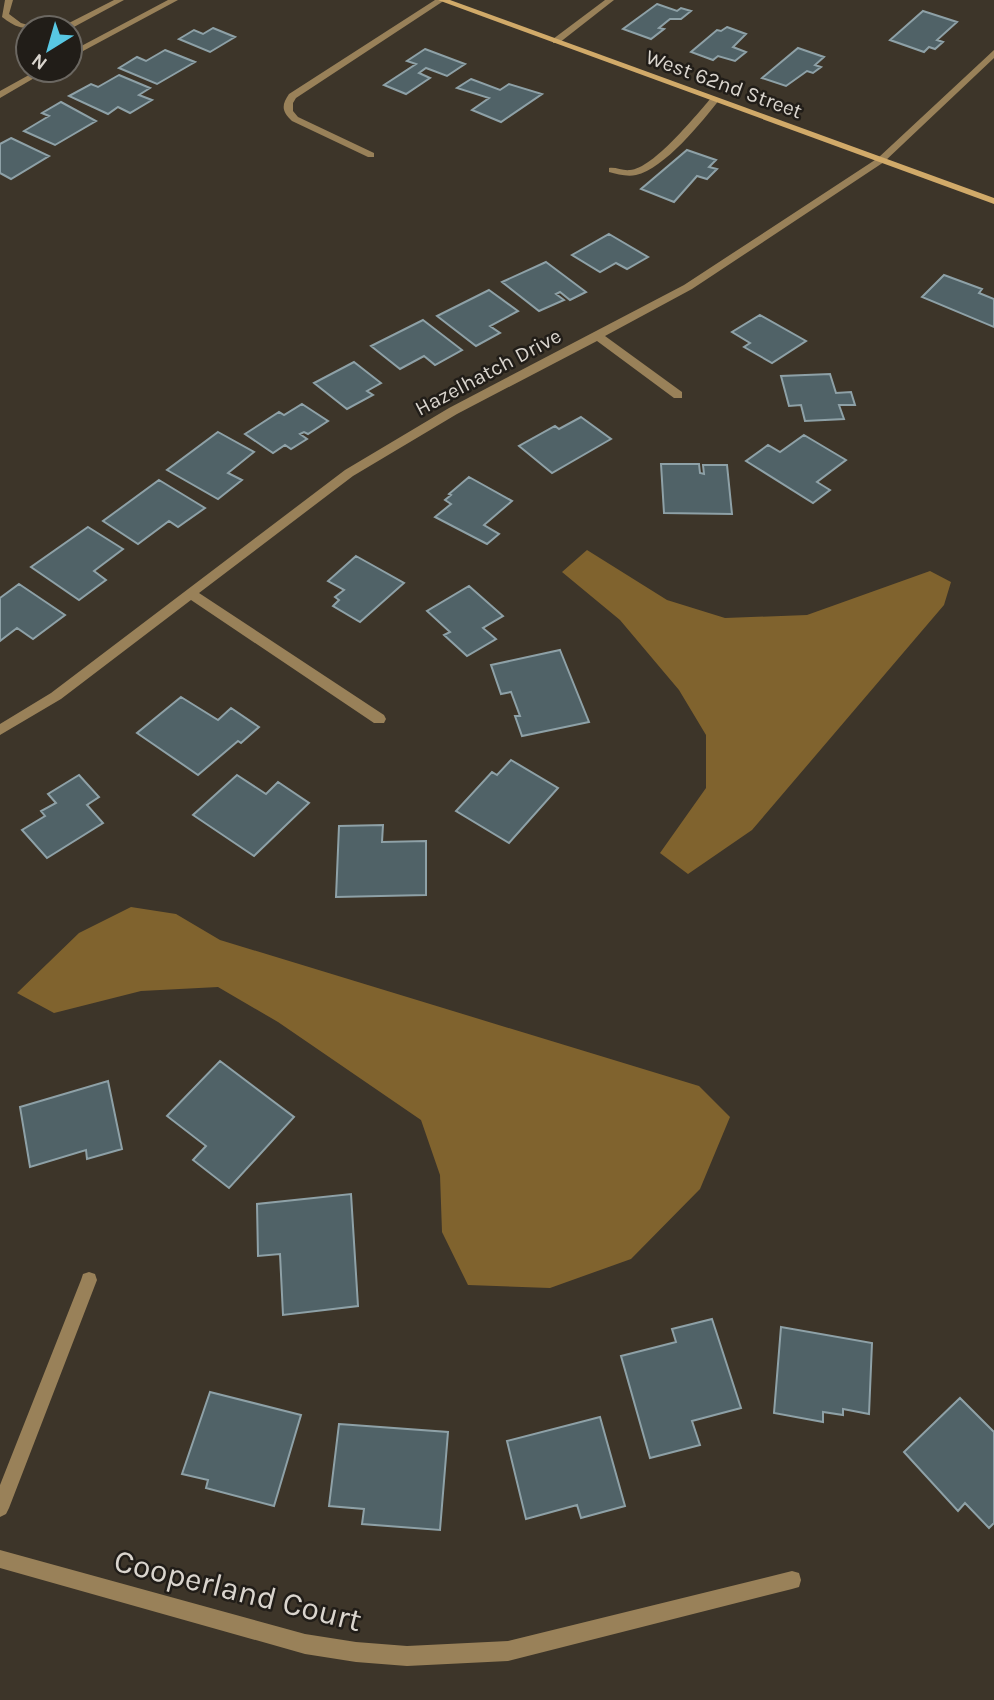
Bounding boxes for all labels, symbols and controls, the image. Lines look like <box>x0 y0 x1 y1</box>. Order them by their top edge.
north arrow <box>14 14 84 84</box>
street label: West 62nd Street <box>642 45 806 123</box>
text: N <box>27 49 51 75</box>
street label: Hazelhatch Drive <box>411 323 565 421</box>
street label: Cooperland Court <box>110 1542 365 1639</box>

